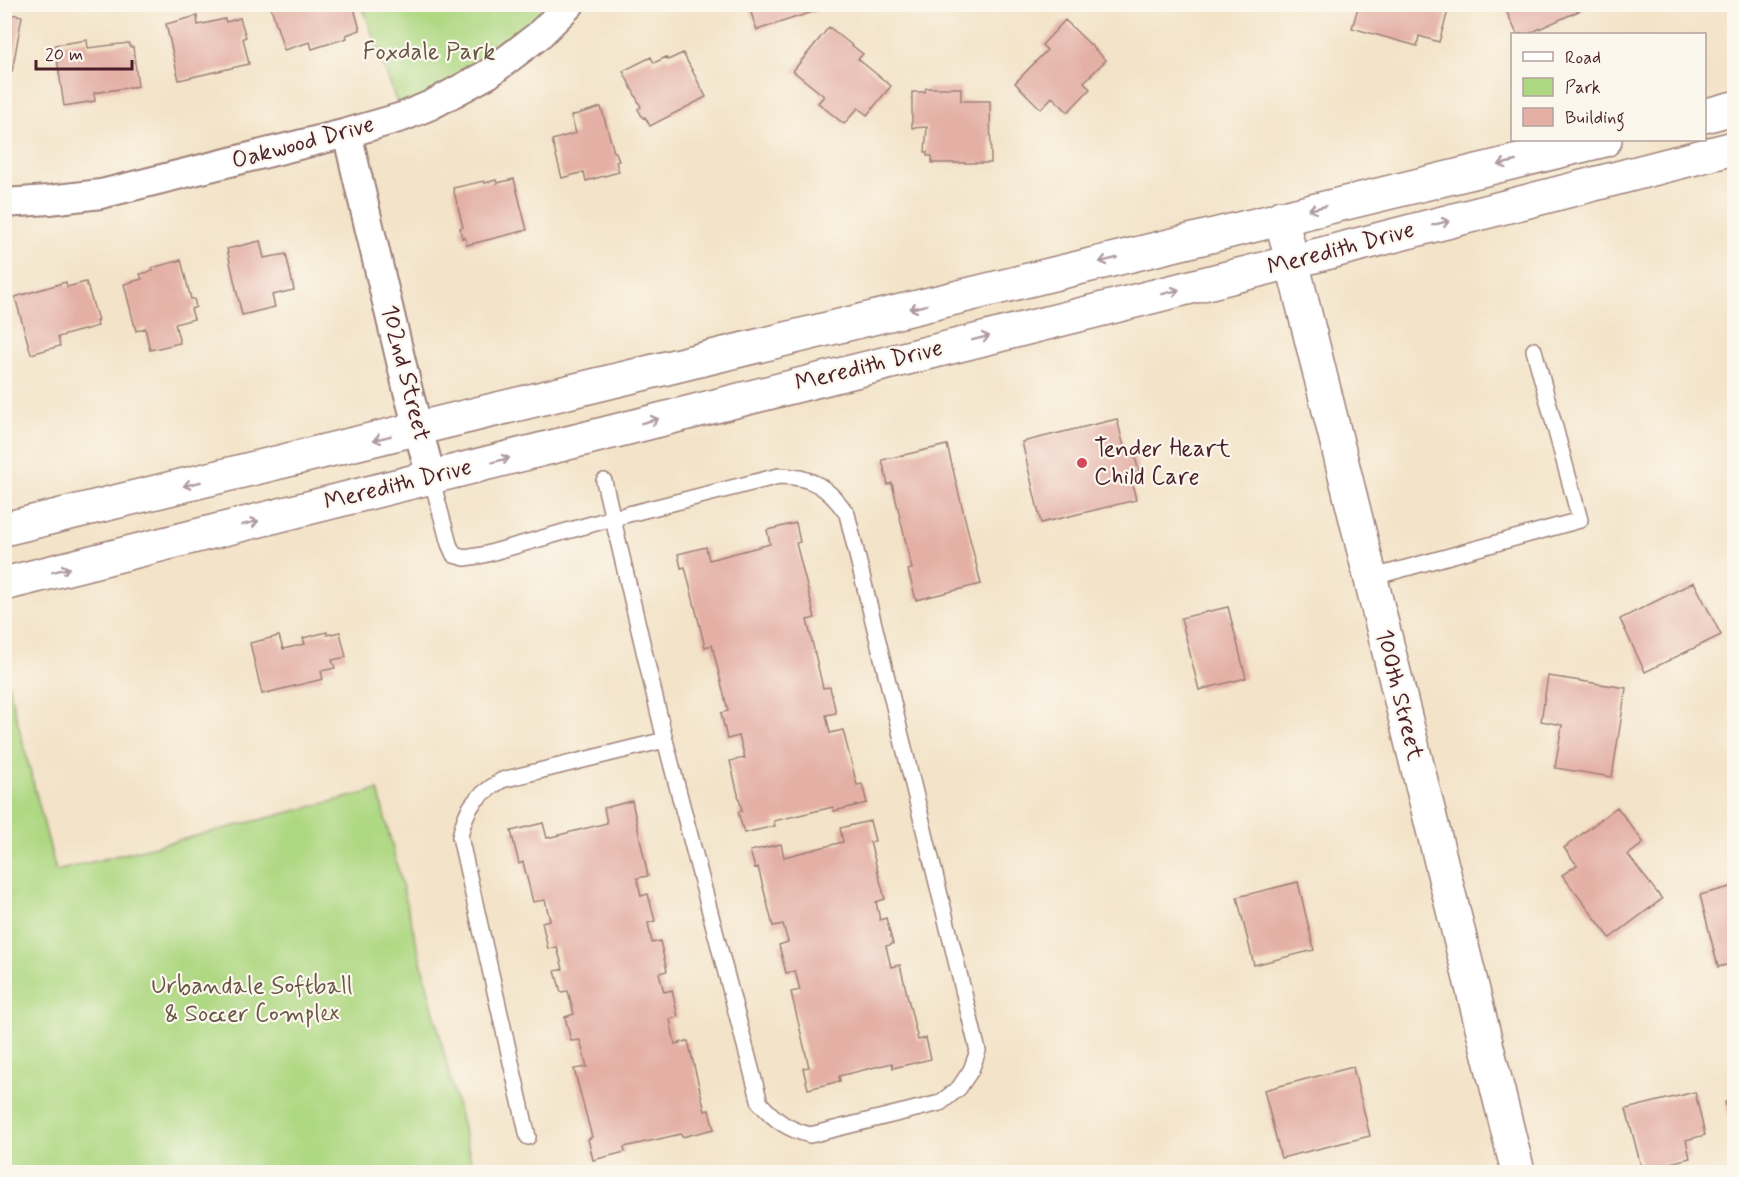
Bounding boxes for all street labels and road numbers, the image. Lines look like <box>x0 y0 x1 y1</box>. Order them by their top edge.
street label: Oakwood Drive <box>228 109 378 177</box>
street label: Meredith Drive <box>1264 214 1418 284</box>
street label: 102nd Street <box>373 302 437 444</box>
street label: Meredith Drive <box>792 333 946 399</box>
street label: Meredith Drive <box>321 452 475 518</box>
street label: 100th Street <box>1368 626 1430 764</box>

